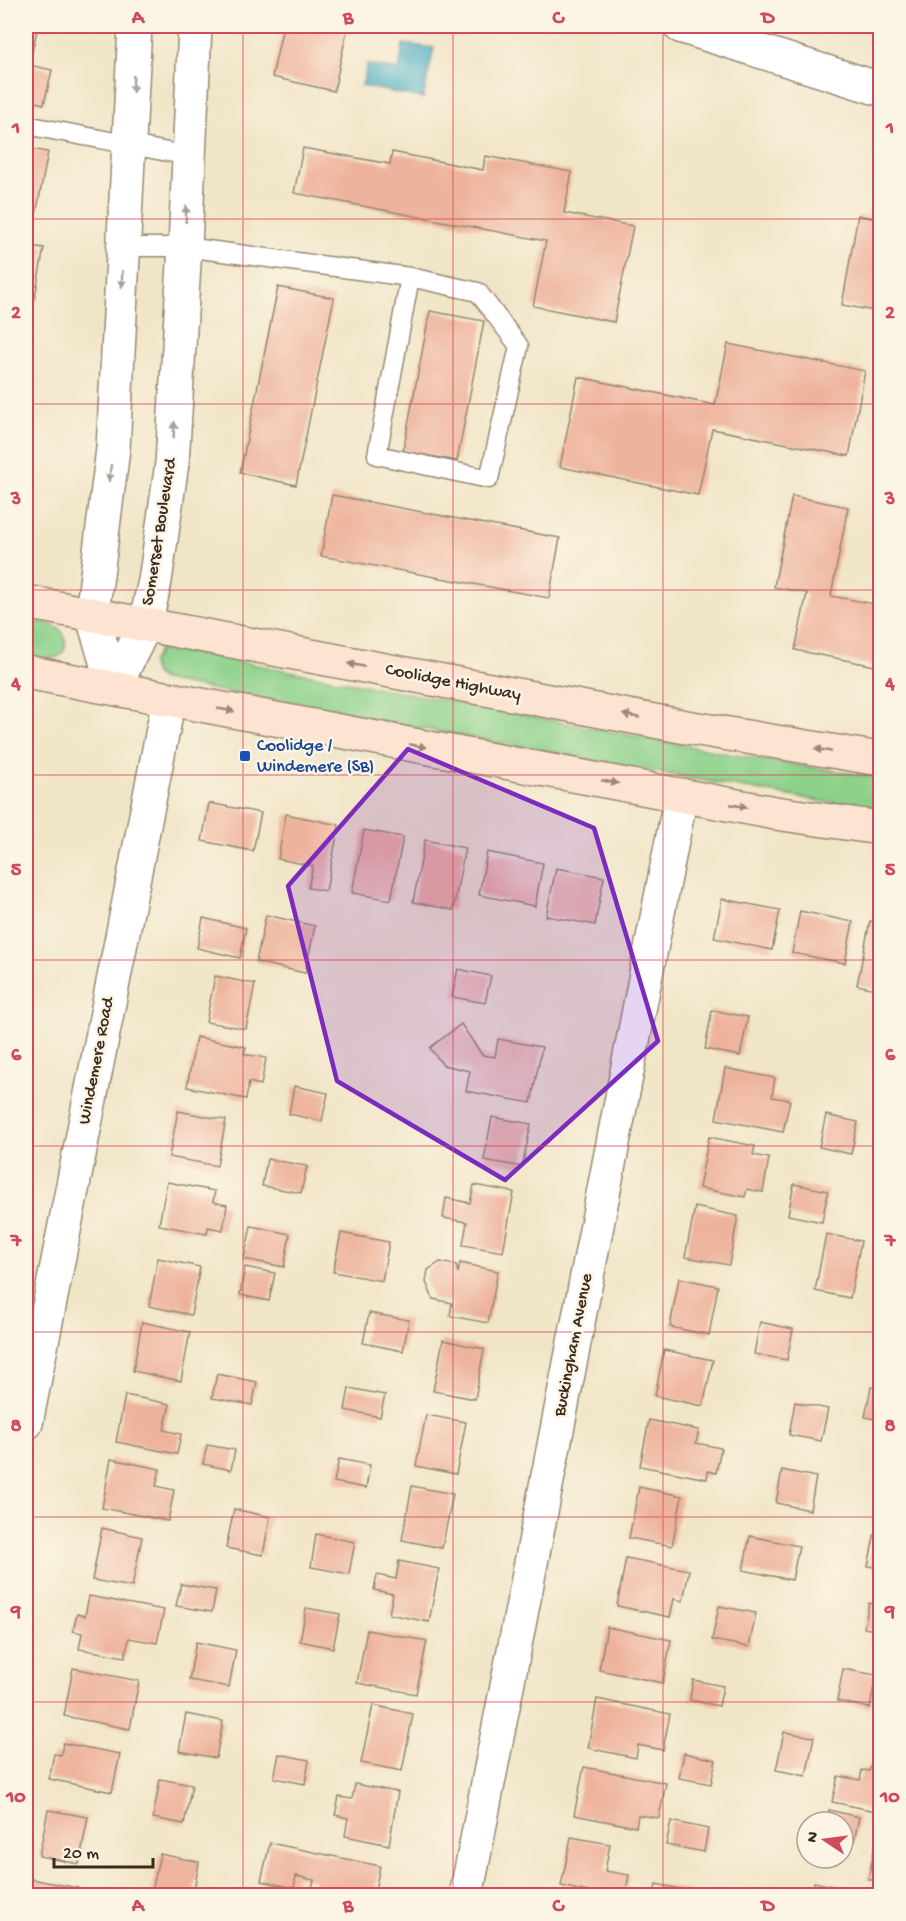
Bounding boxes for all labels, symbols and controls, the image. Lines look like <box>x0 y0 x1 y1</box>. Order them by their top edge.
text: A <box>131 8 146 31</box>
text: B <box>342 8 354 31</box>
text: C <box>552 8 566 31</box>
text: D <box>759 8 775 31</box>
one-way arrow <box>128 74 137 93</box>
text: 1 <box>11 118 20 141</box>
text: 1 <box>885 118 894 141</box>
one-way arrow <box>182 204 191 223</box>
one-way arrow <box>117 269 127 288</box>
text: 2 <box>11 303 21 326</box>
text: 2 <box>885 303 895 326</box>
one-way arrow <box>169 420 179 439</box>
street label: Somerset Boulevard <box>138 455 182 607</box>
one-way arrow <box>105 464 115 483</box>
text: 3 <box>10 489 21 512</box>
text: 3 <box>884 489 895 512</box>
one-way arrow <box>347 660 366 669</box>
street label: Coolidge Highway <box>383 660 523 706</box>
text: 4 <box>10 674 21 697</box>
text: 4 <box>884 674 895 697</box>
one-way arrow <box>217 706 236 715</box>
one-way arrow <box>621 711 640 720</box>
place label: Coolidge / Windemere (SB) <box>257 736 374 778</box>
one-way arrow <box>409 742 428 751</box>
one-way arrow <box>813 745 832 754</box>
marker: Coolidge / Windemere (SB) <box>238 749 252 763</box>
one-way arrow <box>600 778 619 787</box>
one-way arrow <box>730 802 749 811</box>
text: 5 <box>11 860 22 883</box>
text: 5 <box>885 860 896 883</box>
street label: Windemere Road <box>74 994 120 1126</box>
text: 6 <box>11 1045 22 1068</box>
text: 6 <box>885 1045 896 1068</box>
text: 7 <box>10 1231 23 1254</box>
text: 7 <box>884 1231 897 1254</box>
street label: Buckingham Avenue <box>550 1271 598 1419</box>
text: 8 <box>11 1416 22 1439</box>
text: 8 <box>885 1416 896 1439</box>
text: 9 <box>10 1602 21 1625</box>
text: 9 <box>884 1602 895 1625</box>
text: 10 <box>5 1787 26 1810</box>
text: 10 <box>879 1787 900 1810</box>
north arrow <box>795 1810 855 1870</box>
text: N <box>803 1830 824 1845</box>
scale bar <box>54 1831 153 1869</box>
text: 20 m <box>63 1844 99 1865</box>
text: A <box>131 1896 146 1919</box>
text: B <box>342 1896 354 1919</box>
text: C <box>552 1896 566 1919</box>
text: D <box>759 1896 775 1919</box>

